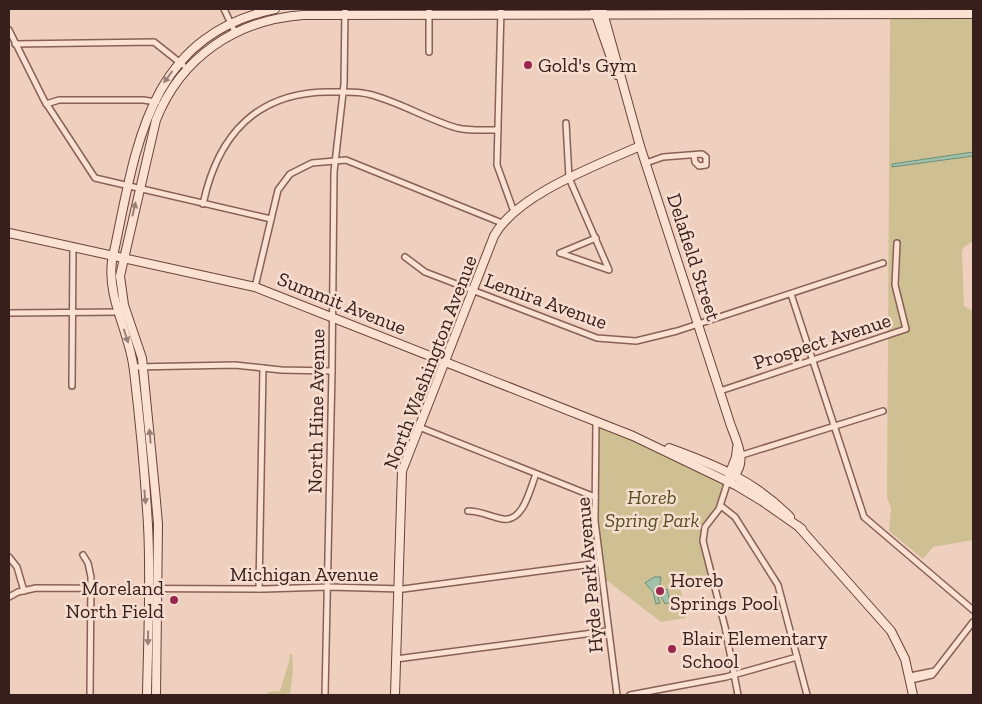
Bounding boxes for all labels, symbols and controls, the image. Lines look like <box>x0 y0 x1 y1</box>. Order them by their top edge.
place label: Gold's Gym <box>538 53 637 77</box>
marker: Gold's Gym <box>522 59 534 71</box>
one-way arrow <box>163 70 173 84</box>
street label: Delafield Street <box>662 190 726 324</box>
one-way arrow <box>130 201 138 217</box>
street label: North Washington Avenue <box>378 252 482 472</box>
street label: Summit Avenue <box>274 266 410 340</box>
street label: Lemira Avenue <box>482 268 610 334</box>
street label: Prospect Avenue <box>750 307 894 375</box>
street label: North Hine Avenue <box>303 328 329 494</box>
one-way arrow <box>122 329 130 344</box>
one-way arrow <box>145 428 153 444</box>
park label: Horeb Spring Park <box>605 485 699 532</box>
one-way arrow <box>142 489 150 505</box>
street label: Hyde Park Avenue <box>570 496 608 654</box>
street label: Michigan Avenue <box>230 562 378 586</box>
place label: Horeb Springs Pool <box>670 568 778 615</box>
place label: Moreland North Field <box>66 576 164 623</box>
marker: Horeb Springs Pool <box>654 585 666 597</box>
marker: Moreland North Field <box>168 594 180 606</box>
place label: Blair Elementary School <box>682 626 828 673</box>
one-way arrow <box>144 630 152 646</box>
marker: Blair Elementary School <box>666 643 678 655</box>

